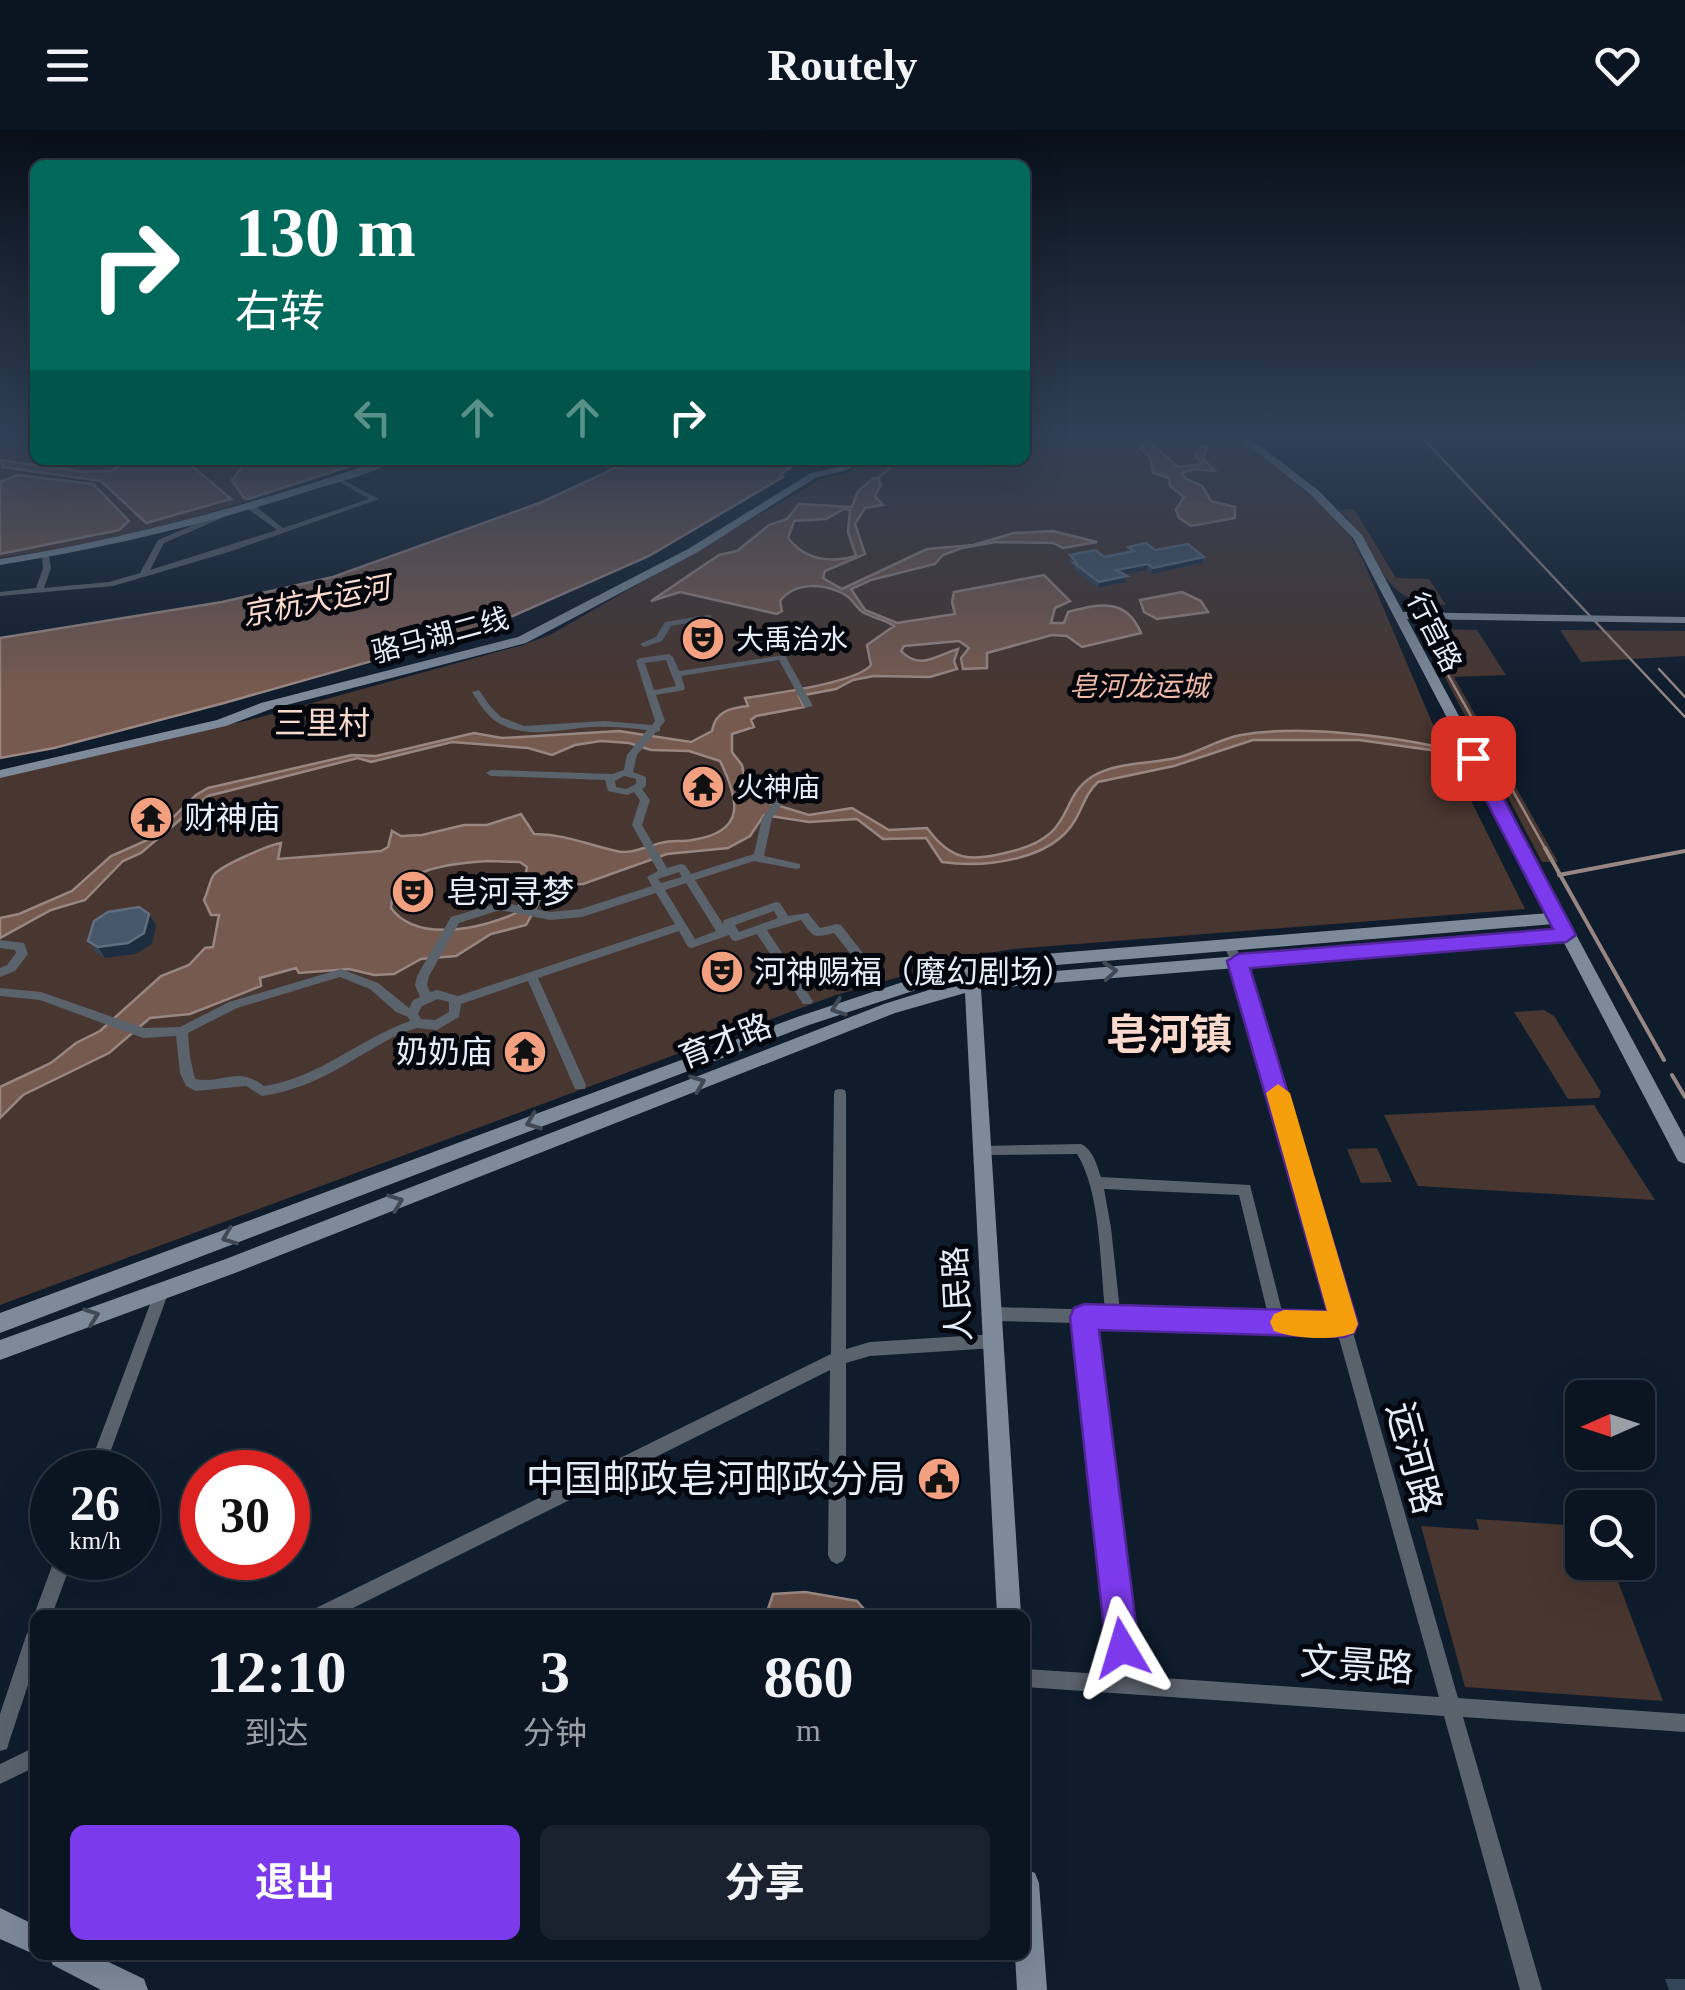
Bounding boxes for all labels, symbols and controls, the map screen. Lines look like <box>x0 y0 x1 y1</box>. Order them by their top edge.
icon: menu <box>40 38 95 93</box>
icon: heart <box>1590 38 1645 93</box>
text: Routely <box>768 40 918 90</box>
text: 130 m <box>235 194 416 271</box>
icon: right <box>70 200 200 330</box>
text: 右转 <box>235 287 325 337</box>
icon: left <box>345 390 400 445</box>
icon: ahead <box>450 390 505 445</box>
icon: ahead <box>555 390 610 445</box>
icon: right <box>660 390 715 445</box>
water label: 京杭大运河 <box>239 569 398 631</box>
street label: 行宫路 <box>1402 588 1467 677</box>
street label: 骆马湖二线 <box>368 602 512 669</box>
theatre icon: 大禹治水 <box>680 616 726 662</box>
place label: 大禹治水 <box>736 624 848 655</box>
park label: 皂河龙运城 <box>1069 671 1213 702</box>
district label: 三里村 <box>274 705 370 741</box>
pin <box>1431 716 1516 801</box>
icon: arrive <box>1446 731 1501 786</box>
temple icon: 火神庙 <box>680 764 726 810</box>
place label: 火神庙 <box>736 772 820 803</box>
temple icon: 财神庙 <box>128 795 174 841</box>
place label: 财神庙 <box>184 800 280 836</box>
theatre icon: 皂河寻梦 <box>390 869 436 915</box>
place label: 皂河寻梦 <box>446 874 574 910</box>
theatre icon: 河神赐福（魔幻剧场） <box>699 949 745 995</box>
place label: 河神赐福（魔幻剧场） <box>754 954 1074 990</box>
one-way arrow <box>1102 961 1118 983</box>
one-way arrow <box>830 996 847 1017</box>
street label: 育才路 <box>674 1007 776 1075</box>
district label: 皂河镇 <box>1106 1012 1232 1058</box>
temple icon: 奶奶庙 <box>502 1029 548 1075</box>
place label: 奶奶庙 <box>396 1034 492 1070</box>
one-way arrow <box>689 1075 706 1095</box>
one-way arrow <box>526 1110 543 1131</box>
one-way arrow <box>386 1193 403 1213</box>
one-way arrow <box>221 1225 239 1245</box>
street label: 人民路 <box>937 1245 977 1343</box>
one-way arrow <box>82 1308 99 1328</box>
north arrow <box>1565 1380 1655 1470</box>
map controls <box>1565 1380 1655 1580</box>
street label: 运河路 <box>1379 1397 1449 1519</box>
speed limit sign: 30 <box>180 1450 310 1580</box>
public building icon: 中国邮政皂河邮政分局 <box>916 1456 962 1502</box>
place label: 中国邮政皂河邮政分局 <box>526 1458 906 1500</box>
text: 26 <box>70 1475 120 1531</box>
button: search <box>1565 1490 1655 1580</box>
text: km/h <box>69 1527 121 1554</box>
position arrow <box>1070 1596 1174 1700</box>
text: 12:10 <box>207 1639 346 1705</box>
text: 3 <box>540 1639 570 1705</box>
street label: 文景路 <box>1299 1640 1415 1690</box>
text: 860 <box>764 1644 854 1710</box>
text: m <box>796 1712 821 1748</box>
text: 到达 <box>244 1715 309 1751</box>
text: 分钟 <box>523 1715 587 1751</box>
button: 退出 <box>70 1825 520 1940</box>
button: 分享 <box>540 1825 990 1940</box>

